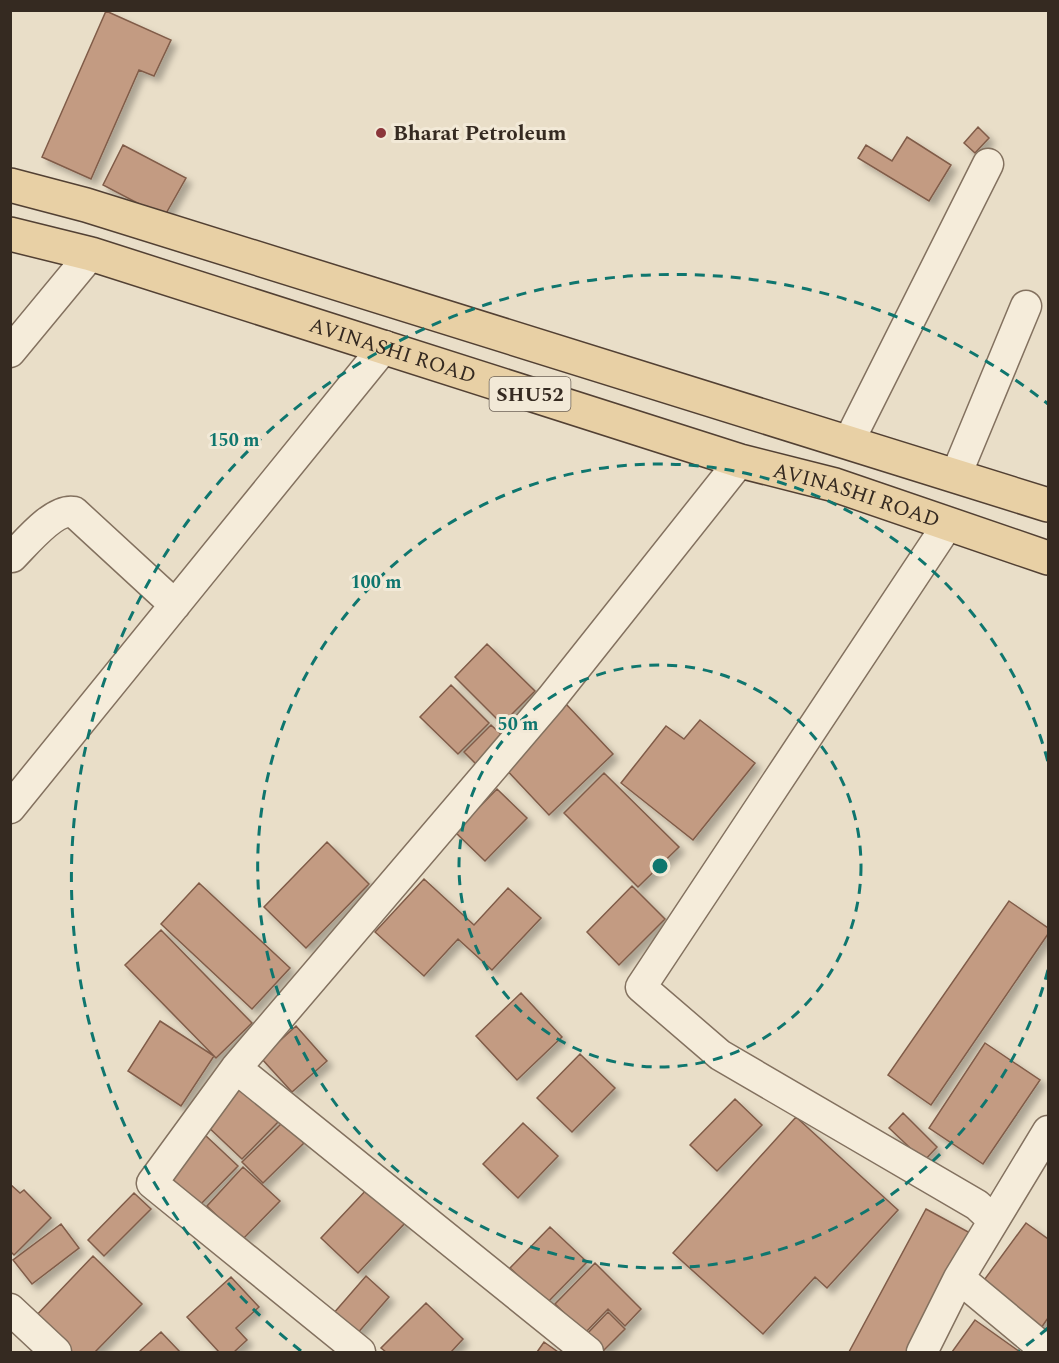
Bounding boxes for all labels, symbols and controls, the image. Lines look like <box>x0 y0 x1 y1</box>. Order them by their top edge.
place label: Bharat Petroleum <box>393 118 566 150</box>
marker: Bharat Petroleum <box>374 126 388 140</box>
street label: AVINASHI ROAD <box>305 310 480 393</box>
road number: SHU52 <box>490 377 570 411</box>
text: 150 m <box>208 427 260 454</box>
street label: AVINASHI ROAD <box>769 455 944 537</box>
text: 100 m <box>350 569 402 596</box>
text: 50 m <box>498 711 538 738</box>
centre of rings <box>650 856 670 876</box>

